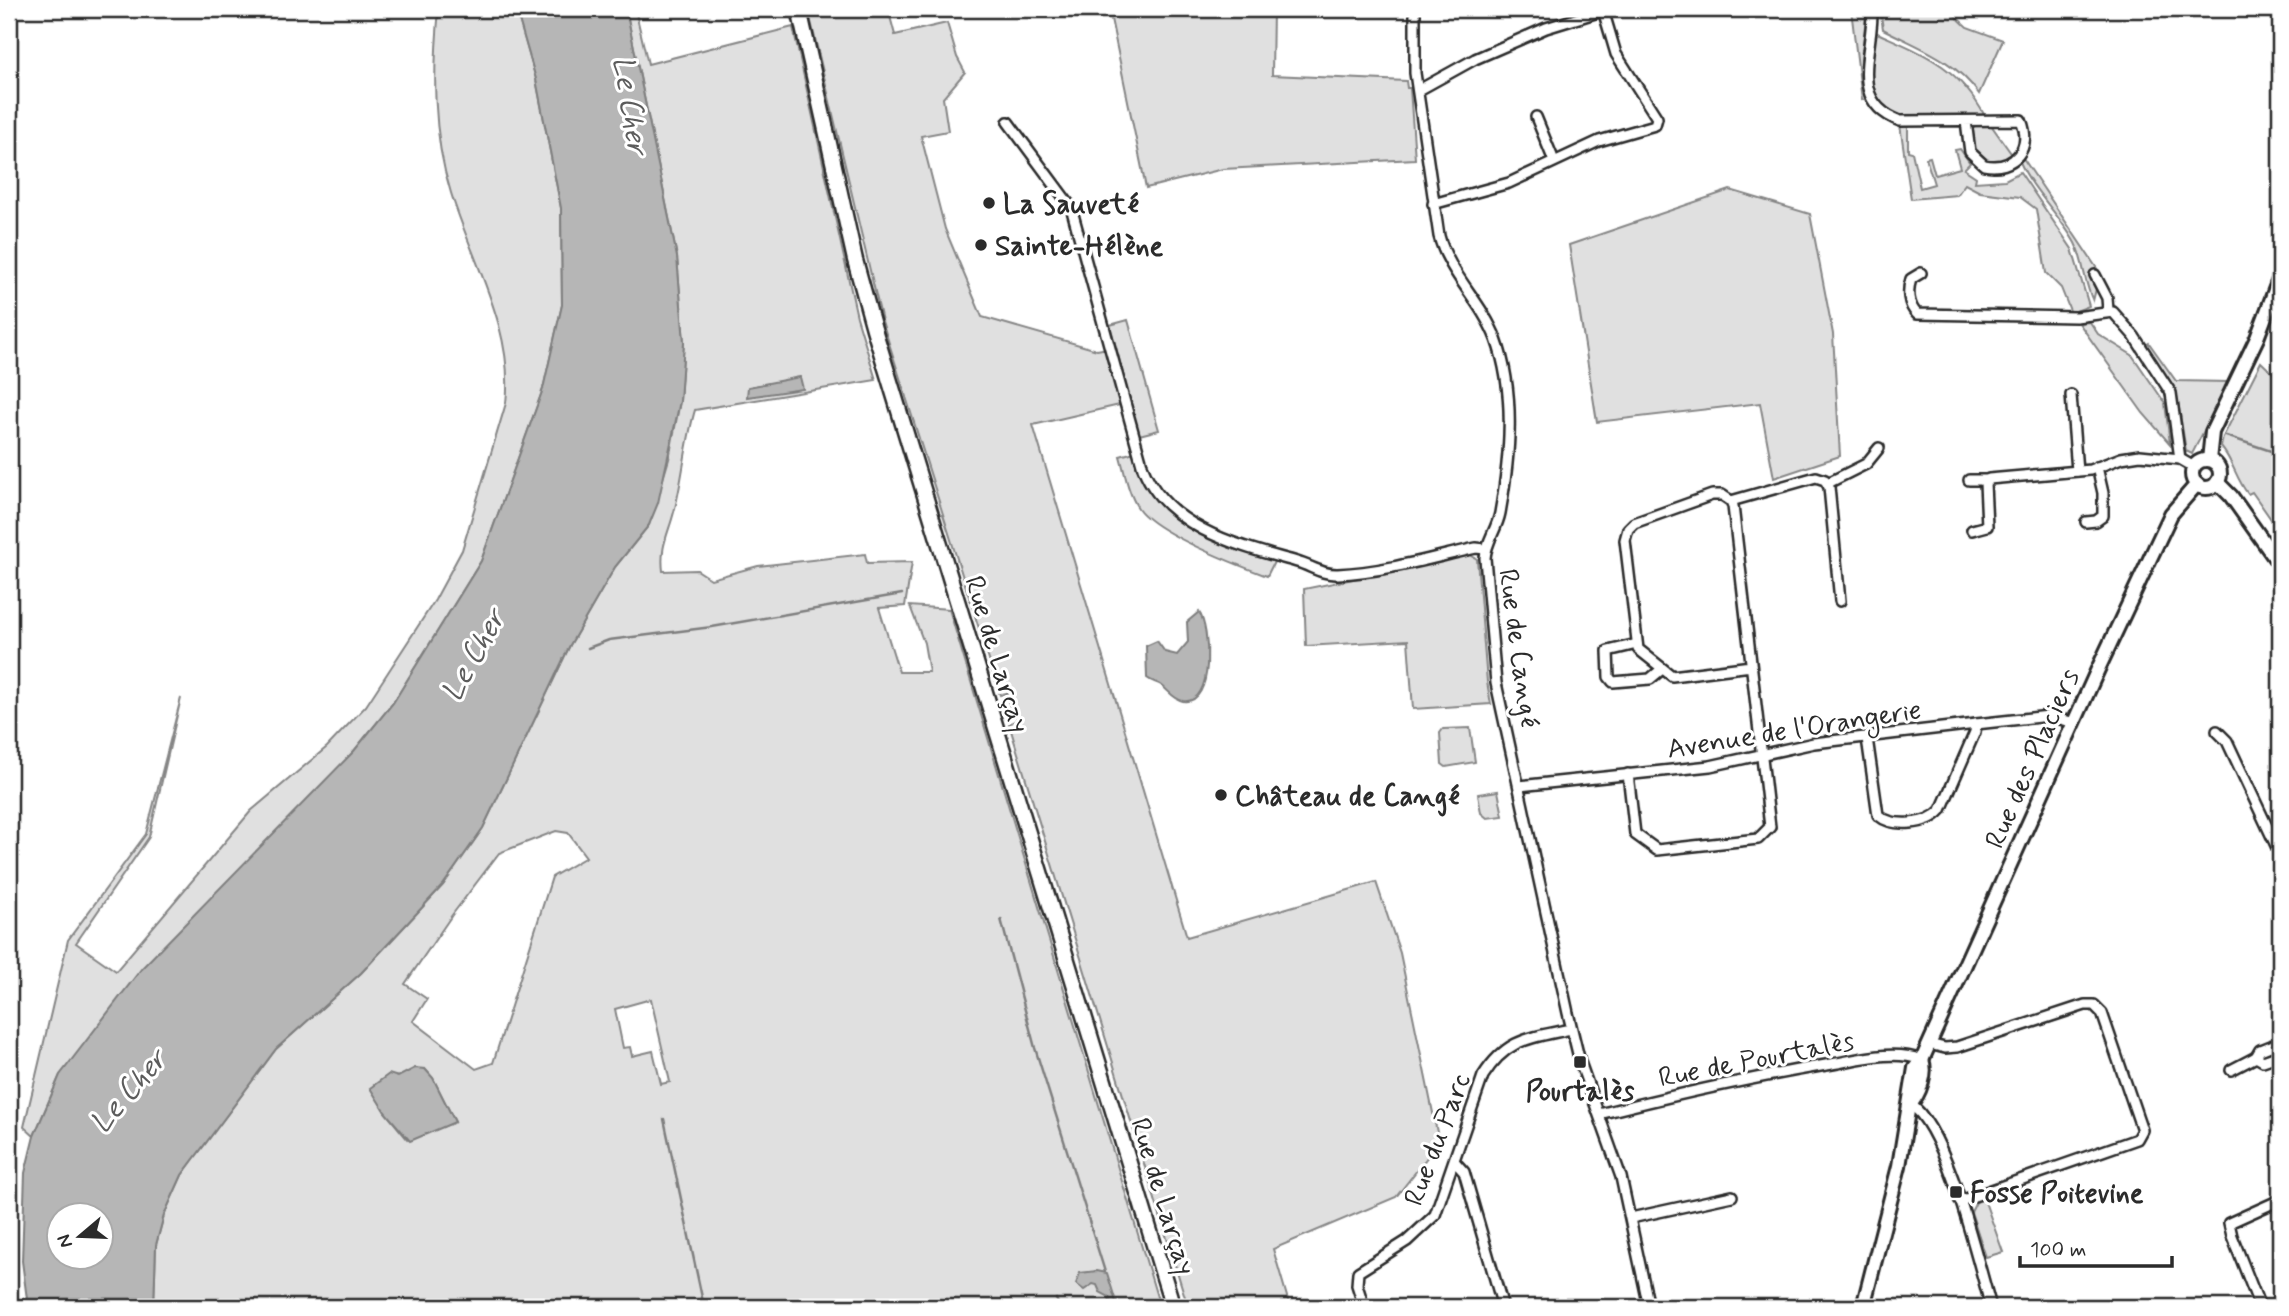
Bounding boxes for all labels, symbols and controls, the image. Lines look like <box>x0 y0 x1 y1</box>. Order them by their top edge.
water label: Le Cher <box>603 53 657 160</box>
place label: La Sauveté <box>1003 187 1139 224</box>
marker: La Sauveté <box>981 195 997 211</box>
place label: Sainte-Hélène <box>995 229 1164 266</box>
marker: Sainte-Hélène <box>973 237 989 253</box>
street label: Rue de Cangé <box>1488 567 1547 730</box>
street label: Rue de Larçay <box>954 572 1037 738</box>
water label: Le Cher <box>433 600 517 708</box>
street label: Rue des Placiers <box>1977 663 2089 855</box>
street label: Avenue de l'Orangerie <box>1665 692 1925 771</box>
place label: Château de Cangé <box>1235 779 1460 817</box>
marker: Château de Cangé <box>1213 787 1229 803</box>
street label: Rue de Pourtalès <box>1655 1023 1858 1098</box>
water label: Le Cher <box>82 1039 178 1142</box>
marker: Pourtalès <box>1572 1054 1588 1070</box>
street label: Rue du Parc <box>1396 1068 1481 1212</box>
place label: Pourtalès <box>1526 1074 1635 1111</box>
street label: Rue de Larçay <box>1120 1114 1203 1280</box>
place label: Fosse Poitevine <box>1970 1176 2144 1213</box>
marker: Fosse Poitevine <box>1948 1184 1964 1200</box>
north arrow <box>46 1200 116 1270</box>
scale bar <box>2020 1225 2172 1269</box>
text: N <box>51 1231 79 1251</box>
text: 100 m <box>2030 1236 2086 1264</box>

